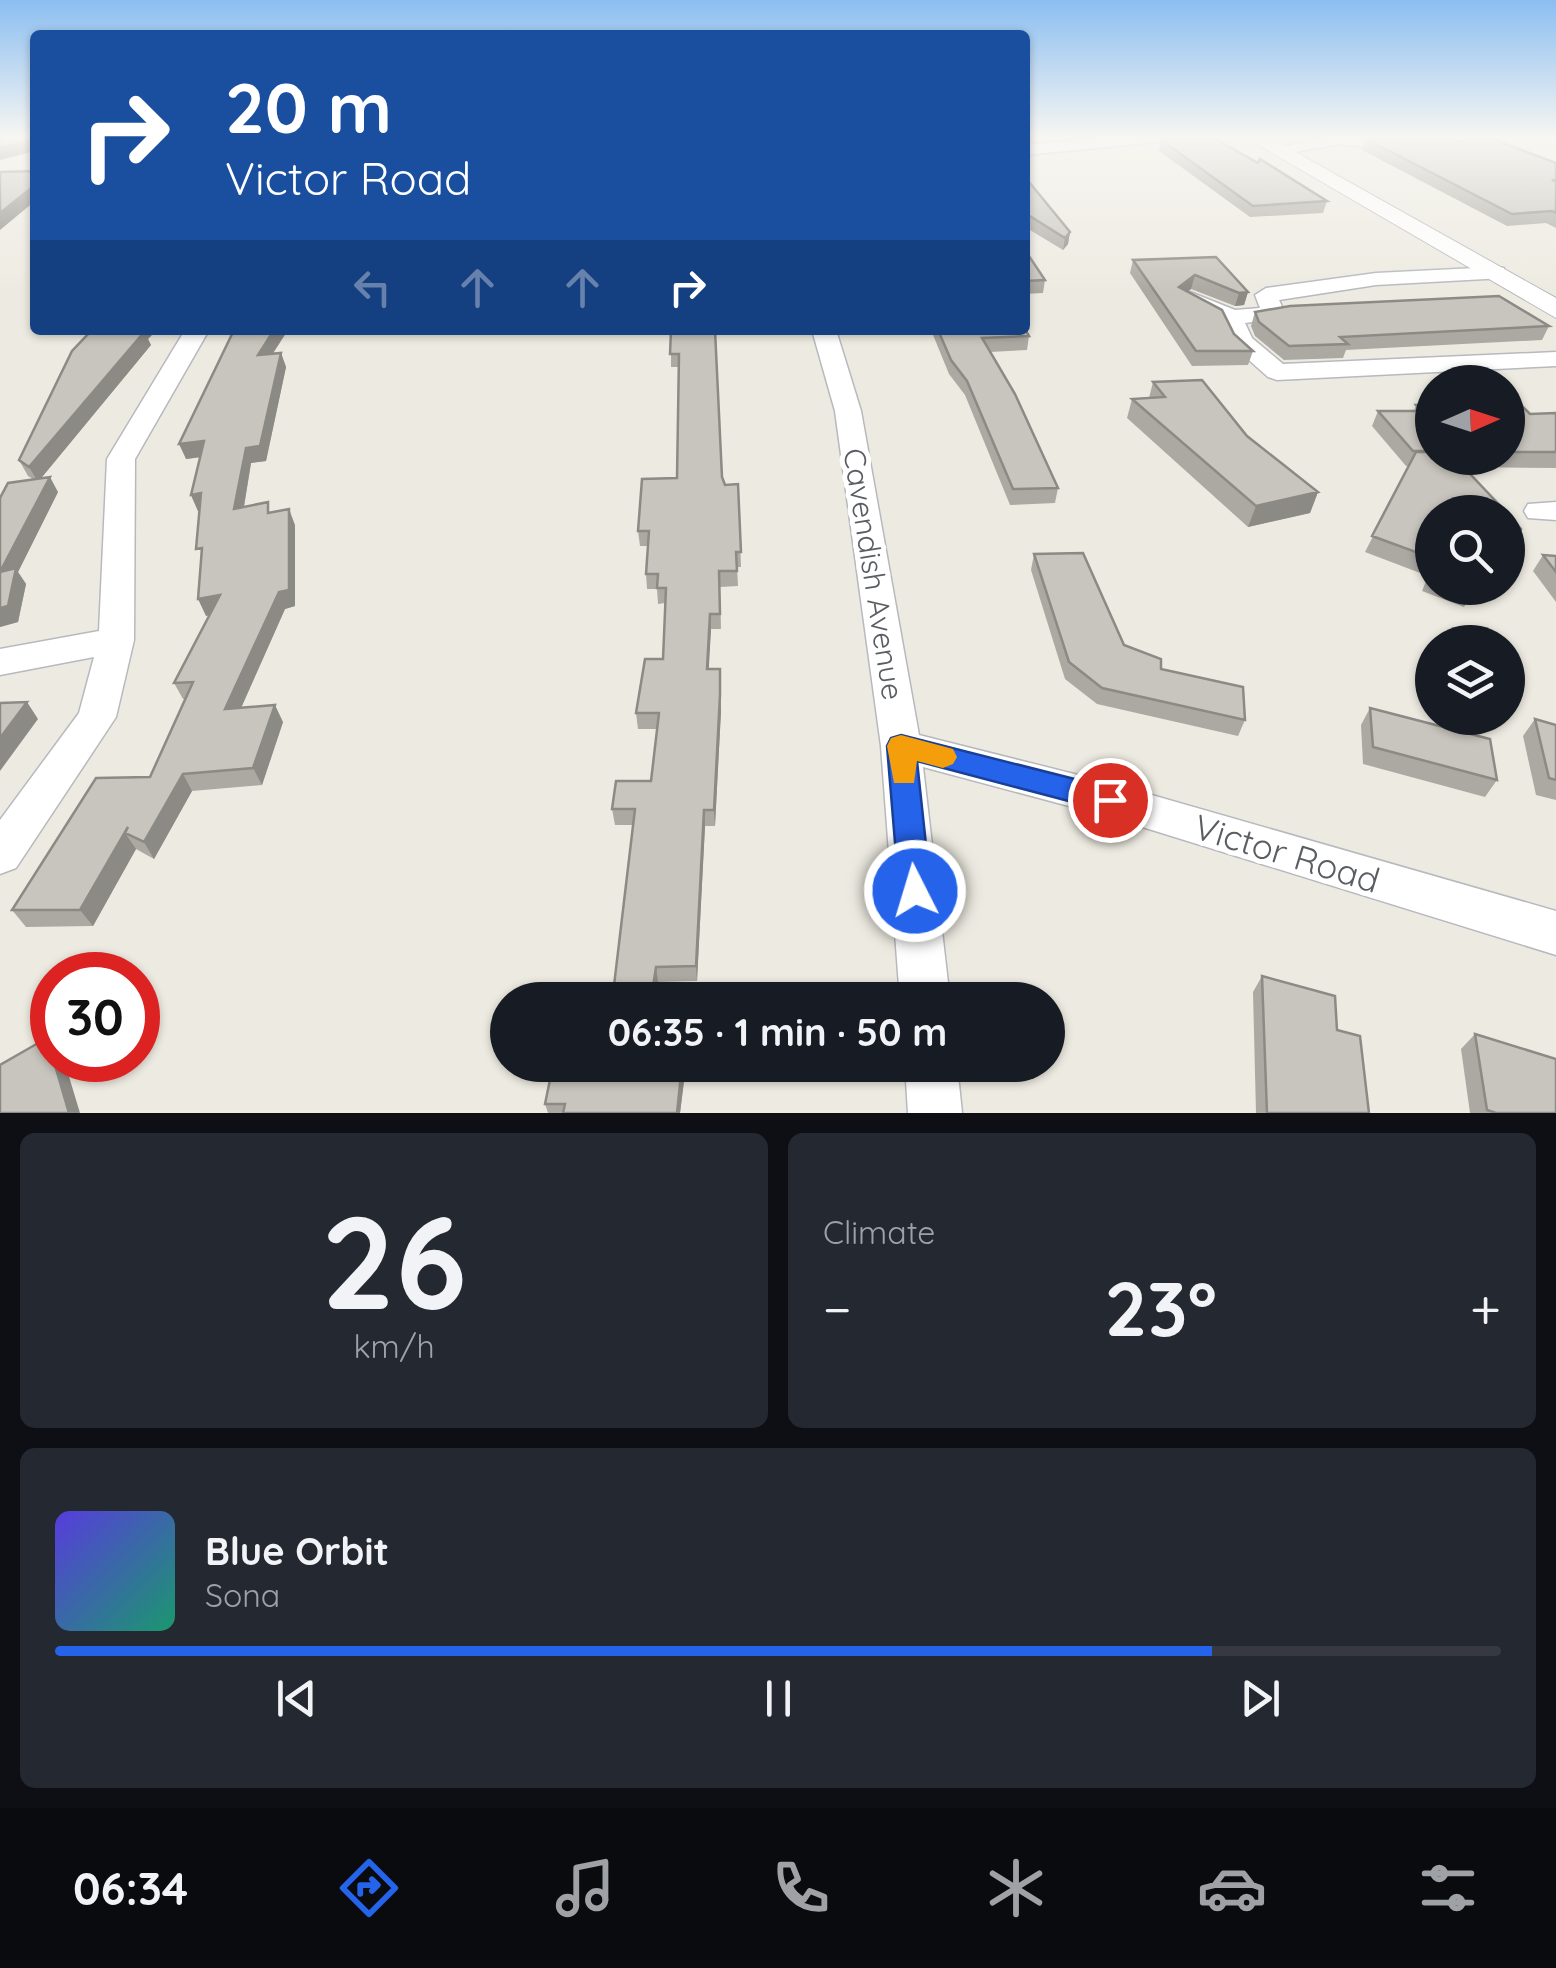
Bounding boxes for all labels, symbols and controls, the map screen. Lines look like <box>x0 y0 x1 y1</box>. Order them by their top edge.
text: 20 m <box>225 63 392 151</box>
icon: right <box>60 70 190 200</box>
text: Victor Road <box>225 150 471 206</box>
icon: left <box>345 260 400 315</box>
icon: ahead <box>450 260 505 315</box>
icon: ahead <box>555 260 610 315</box>
icon: right <box>660 260 715 315</box>
north arrow <box>1415 365 1525 475</box>
map controls <box>1415 365 1525 735</box>
street label: Cavendish Avenue <box>835 446 913 702</box>
button: search <box>1415 495 1525 605</box>
button: layers <box>1415 625 1525 735</box>
pin <box>1068 758 1153 843</box>
icon: arrive <box>1083 773 1138 828</box>
street label: Victor Road <box>1189 804 1385 902</box>
position arrow <box>863 839 967 943</box>
speed limit sign: 30 <box>30 952 160 1082</box>
text: 06:35 · 1 min · 50 m <box>608 1008 947 1056</box>
text: 26 <box>321 1179 467 1342</box>
text: Climate <box>823 1212 935 1252</box>
text: 23° <box>1105 1261 1217 1355</box>
text: − <box>823 1274 852 1343</box>
text: + <box>1470 1274 1501 1343</box>
text: km/h <box>353 1326 435 1366</box>
text: Blue Orbit <box>205 1527 389 1575</box>
text: Sona <box>205 1575 280 1615</box>
icon: previous <box>269 1671 324 1726</box>
icon: pause <box>751 1671 806 1726</box>
icon: next <box>1233 1671 1288 1726</box>
icon: directions <box>334 1853 404 1923</box>
icon: music <box>550 1853 620 1923</box>
icon: phone <box>766 1853 836 1923</box>
icon: climate <box>981 1853 1051 1923</box>
icon: car <box>1197 1853 1267 1923</box>
icon: filters <box>1413 1853 1483 1923</box>
text: 06:34 <box>73 1860 188 1916</box>

